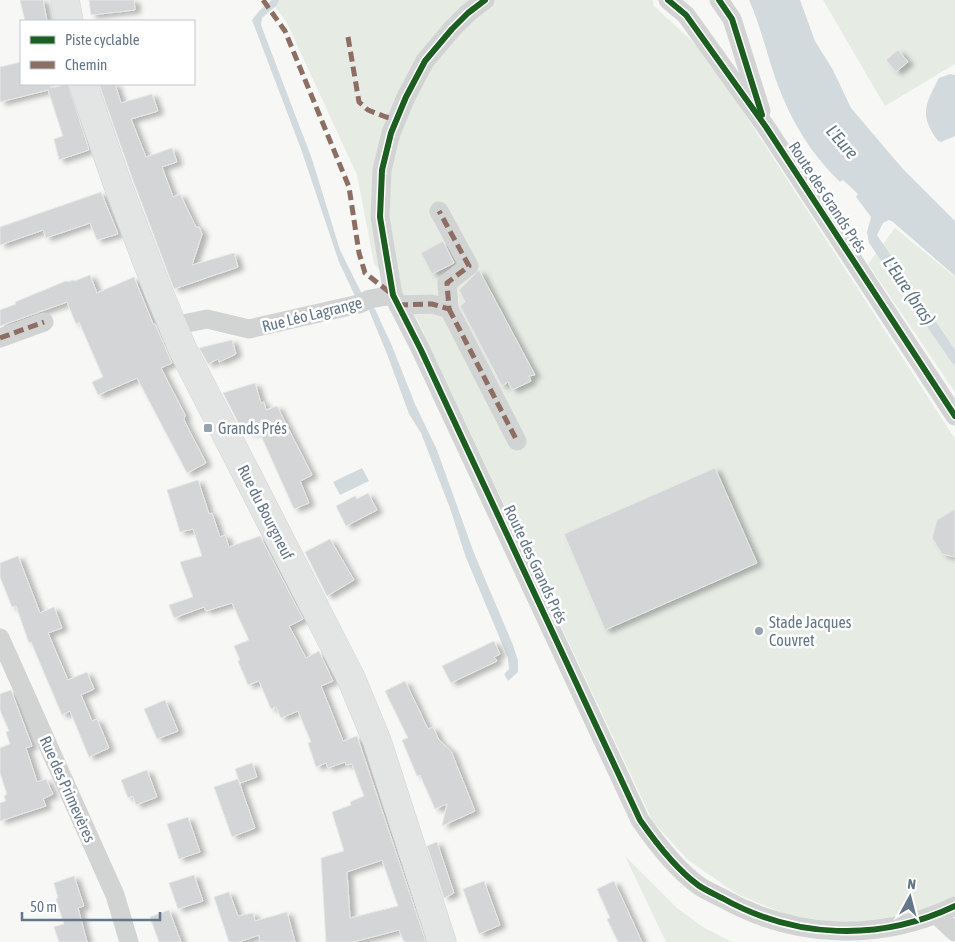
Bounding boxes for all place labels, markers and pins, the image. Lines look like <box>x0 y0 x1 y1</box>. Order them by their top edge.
place label: Grands Prés <box>218 419 287 437</box>
marker: Grands Prés <box>202 422 214 434</box>
place label: Stade Jacques Couvret <box>769 613 852 649</box>
marker: Stade Jacques Couvret <box>753 625 765 637</box>

